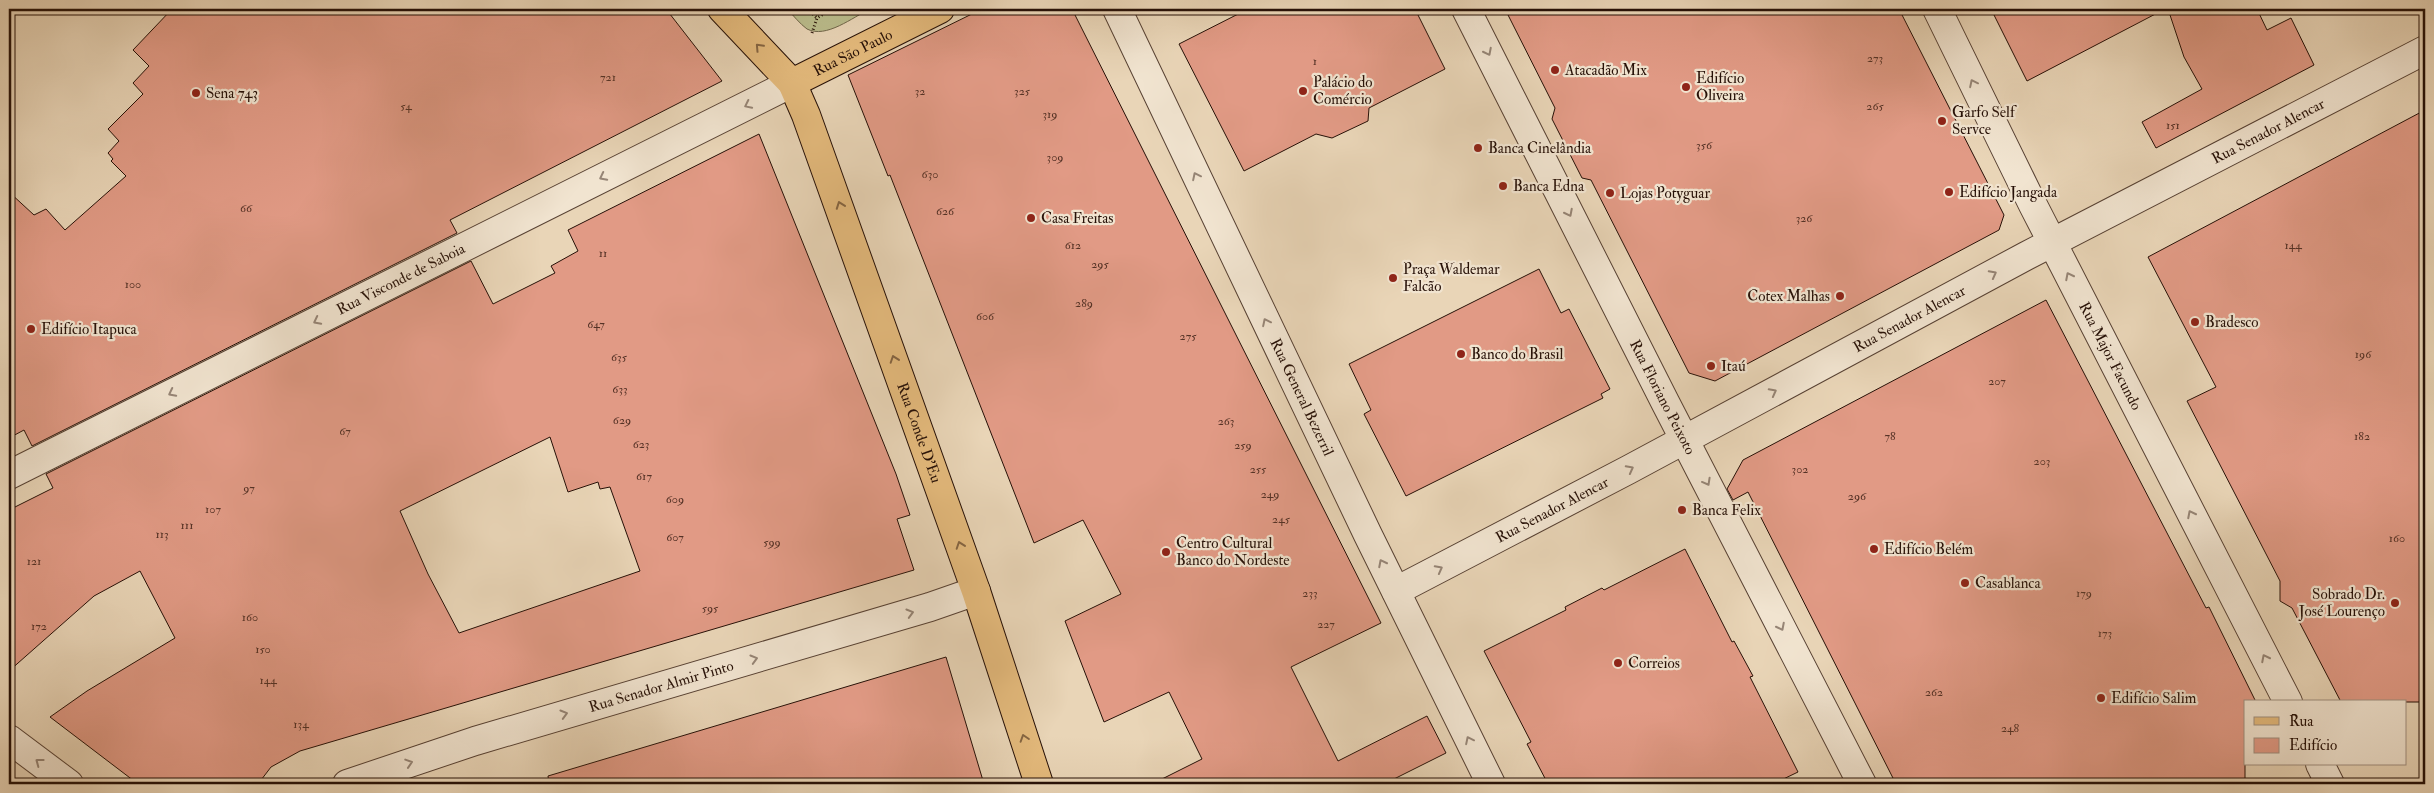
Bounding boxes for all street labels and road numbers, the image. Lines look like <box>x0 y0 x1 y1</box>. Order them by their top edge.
street label: Rua São Paulo <box>810 25 896 81</box>
street label: Rua Senador Alencar <box>2209 94 2328 169</box>
street label: Rua Visconde de Saboia <box>333 239 469 319</box>
street label: Rua Senador Alencar <box>1850 281 1969 357</box>
street label: Rua Major Facundo <box>2074 299 2146 414</box>
street label: Rua General Bezerril <box>1266 335 1338 459</box>
street label: Rua Floriano Peixoto <box>1625 337 1699 458</box>
street label: Rua Conde D'Eu <box>892 380 946 486</box>
street label: Rua Senador Alencar <box>1493 473 1612 547</box>
street label: Rua Senador Almir Pinto <box>587 656 736 717</box>

